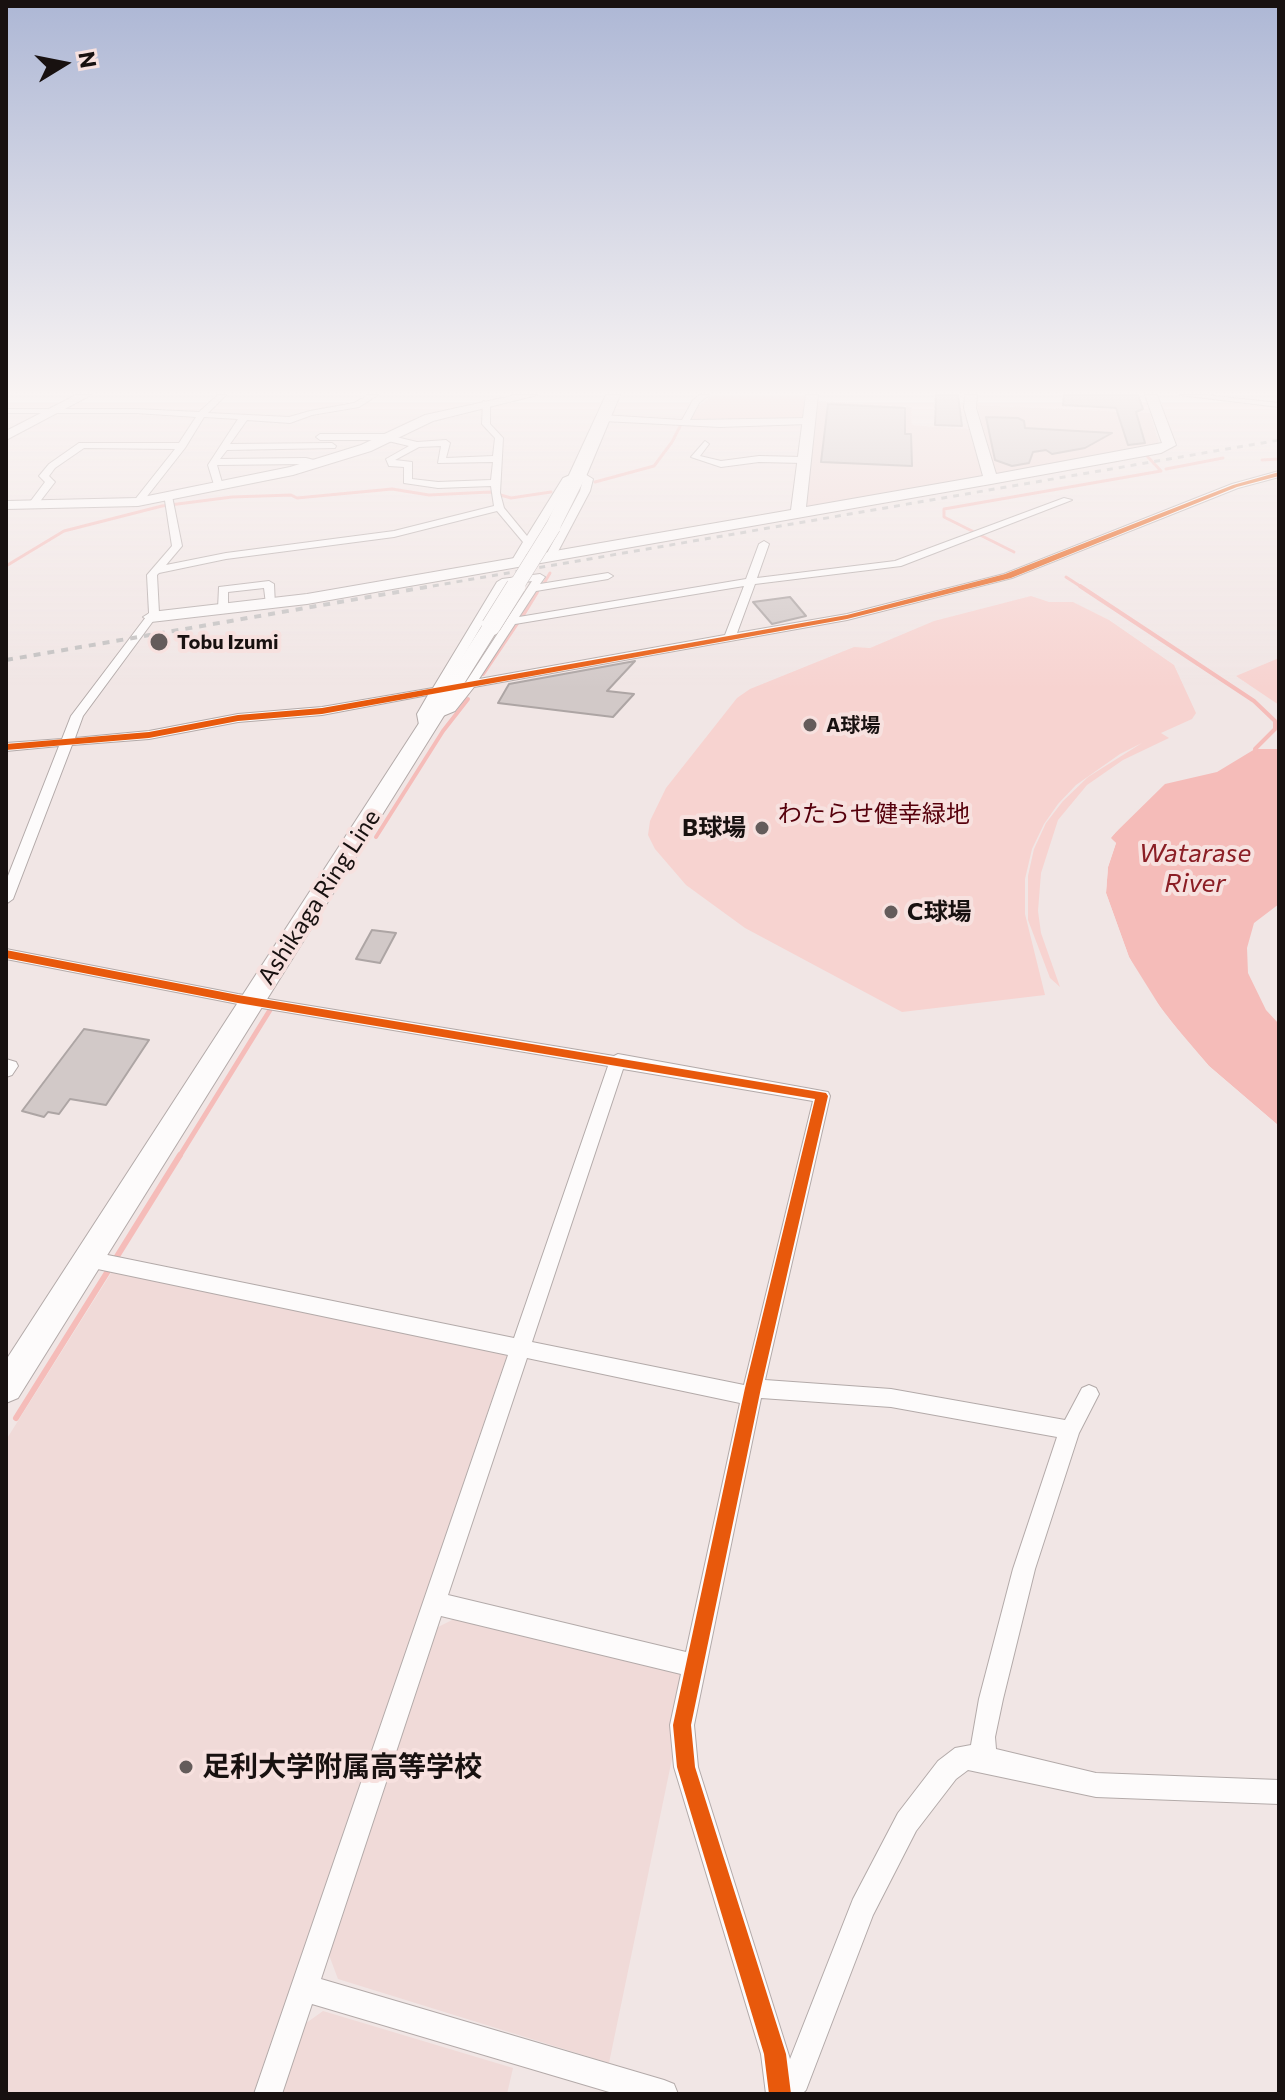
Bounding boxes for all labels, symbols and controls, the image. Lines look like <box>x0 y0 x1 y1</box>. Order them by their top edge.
north arrow <box>24 24 104 104</box>
text: N <box>73 49 103 70</box>
place label: Tobu Izumi <box>177 630 278 654</box>
marker: Tobu Izumi <box>148 631 170 653</box>
place label: A球場 <box>826 713 880 737</box>
marker: A球場 <box>801 716 819 734</box>
park label: わたらせ健幸緑地 <box>778 800 970 828</box>
street label: Ashikaga Ring Line <box>252 804 386 990</box>
place label: B球場 <box>682 814 746 842</box>
marker: B球場 <box>753 819 771 837</box>
water label: Watarase River <box>1139 837 1251 898</box>
place label: C球場 <box>907 898 971 926</box>
marker: C球場 <box>882 903 900 921</box>
place label: 足利大学附属高等学校 <box>202 1750 482 1784</box>
marker: 足利大学附属高等学校 <box>177 1758 195 1776</box>

